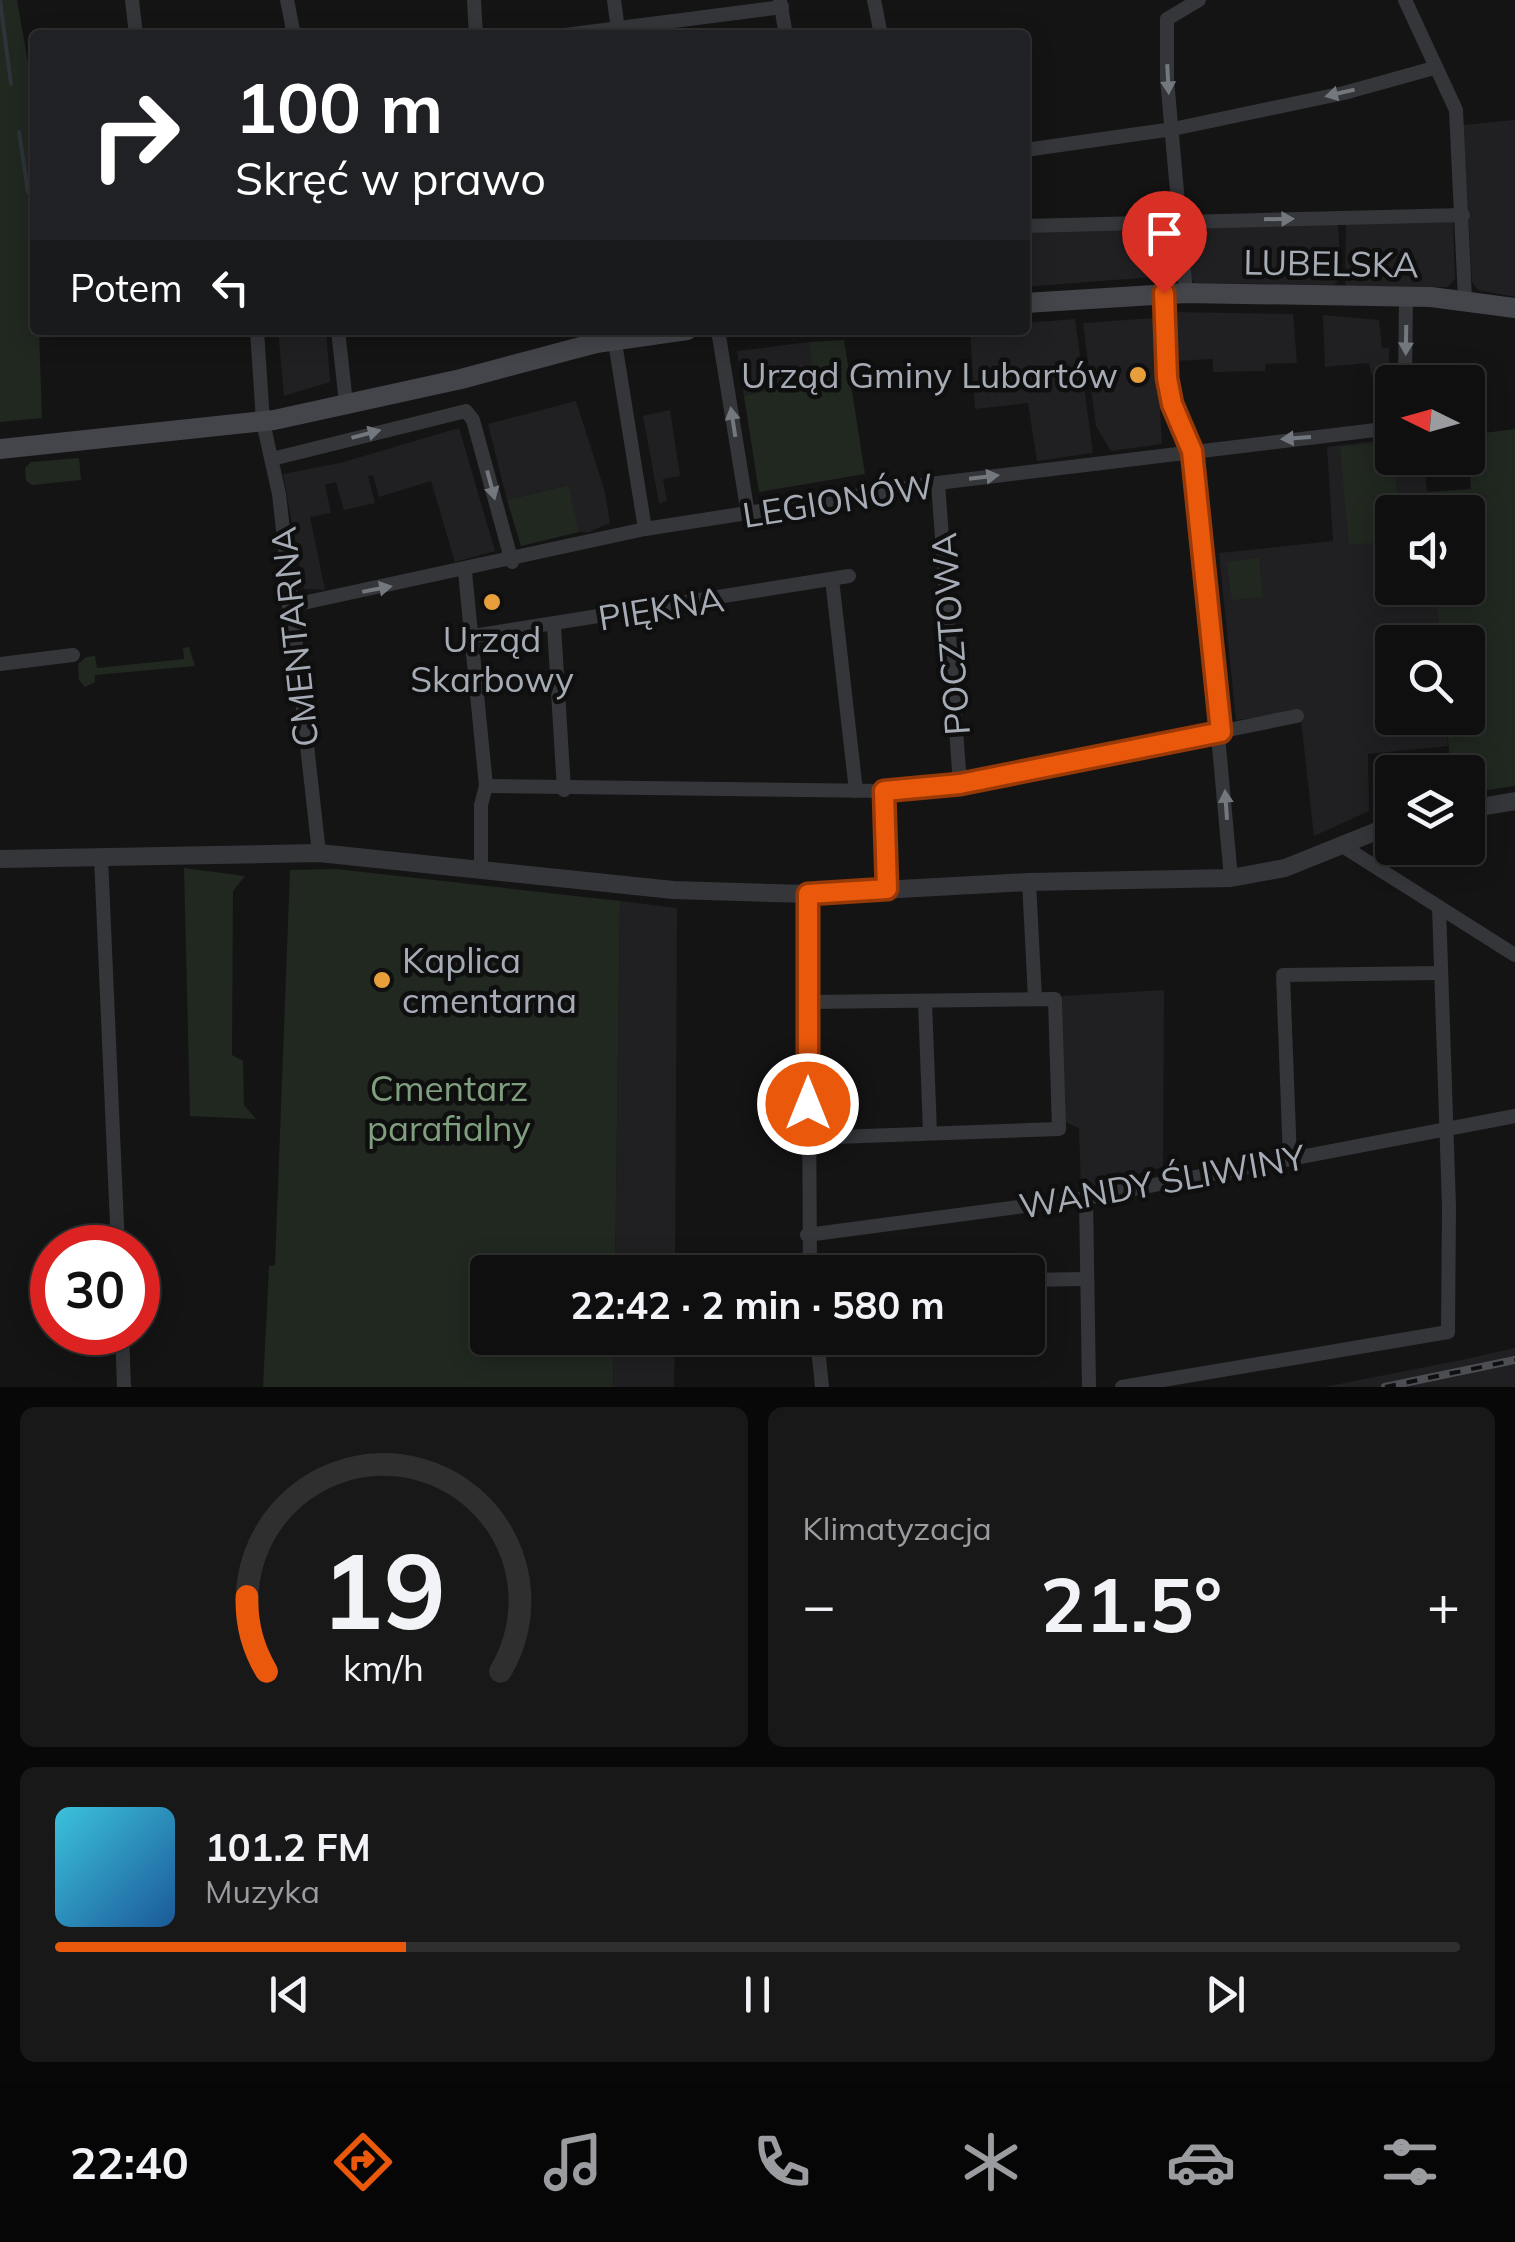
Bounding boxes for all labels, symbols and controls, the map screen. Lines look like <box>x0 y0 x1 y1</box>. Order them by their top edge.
text: 100 m <box>235 63 443 151</box>
one-way arrow <box>1160 63 1176 95</box>
icon: right <box>70 70 200 200</box>
one-way arrow <box>1324 86 1355 101</box>
text: Skręć w prawo <box>235 150 546 206</box>
pin <box>1122 191 1207 294</box>
icon: arrive <box>1137 206 1192 261</box>
one-way arrow <box>1264 211 1296 227</box>
street label: LUBELSKA <box>1243 239 1419 287</box>
icon: left <box>203 260 258 315</box>
text: Potem <box>70 264 183 312</box>
one-way arrow <box>1398 324 1414 356</box>
place label: Urząd Gminy Lubartów <box>741 353 1118 397</box>
marker: Urząd Gminy Lubartów <box>1127 364 1149 386</box>
north arrow <box>1375 365 1485 475</box>
map controls <box>1375 365 1485 865</box>
one-way arrow <box>725 406 740 437</box>
one-way arrow <box>351 426 382 442</box>
one-way arrow <box>1279 430 1311 446</box>
street label: LEGIONÓW <box>739 463 937 537</box>
one-way arrow <box>968 469 1000 485</box>
one-way arrow <box>483 470 499 501</box>
button: sound <box>1375 495 1485 605</box>
street label: CMENTARNA <box>261 525 327 749</box>
street label: POCZTOWA <box>921 531 979 737</box>
street label: PIĘKNA <box>595 576 727 640</box>
one-way arrow <box>362 581 393 597</box>
marker: Urząd Skarbowy <box>481 591 503 613</box>
place label: Urząd Skarbowy <box>410 617 574 701</box>
button: search <box>1375 625 1485 735</box>
button: layers <box>1375 755 1485 865</box>
one-way arrow <box>1218 789 1234 821</box>
place label: Kaplica cmentarna <box>402 938 577 1022</box>
marker: Kaplica cmentarna <box>371 969 393 991</box>
position arrow <box>756 1052 860 1156</box>
park label: Cmentarz parafialny <box>367 1066 531 1150</box>
street label: WANDY ŚLIWINY <box>1016 1134 1309 1228</box>
speed limit sign: 30 <box>30 1225 160 1355</box>
text: 22:42 · 2 min · 580 m <box>570 1281 945 1329</box>
text: Klimatyzacja <box>803 1508 992 1548</box>
text: 19 <box>321 1524 446 1655</box>
text: 21.5° <box>1040 1557 1222 1651</box>
text: − <box>803 1570 836 1639</box>
text: + <box>1427 1570 1460 1639</box>
text: km/h <box>343 1645 424 1690</box>
text: 101.2 FM <box>205 1823 371 1871</box>
text: Muzyka <box>205 1871 320 1911</box>
icon: previous <box>262 1967 317 2022</box>
icon: pause <box>730 1967 785 2022</box>
icon: next <box>1198 1967 1253 2022</box>
icon: directions <box>328 2127 398 2197</box>
icon: music <box>538 2127 608 2197</box>
icon: phone <box>747 2127 817 2197</box>
icon: climate <box>956 2127 1026 2197</box>
icon: car <box>1166 2127 1236 2197</box>
icon: filters <box>1375 2127 1445 2197</box>
text: 22:40 <box>70 2134 189 2190</box>

